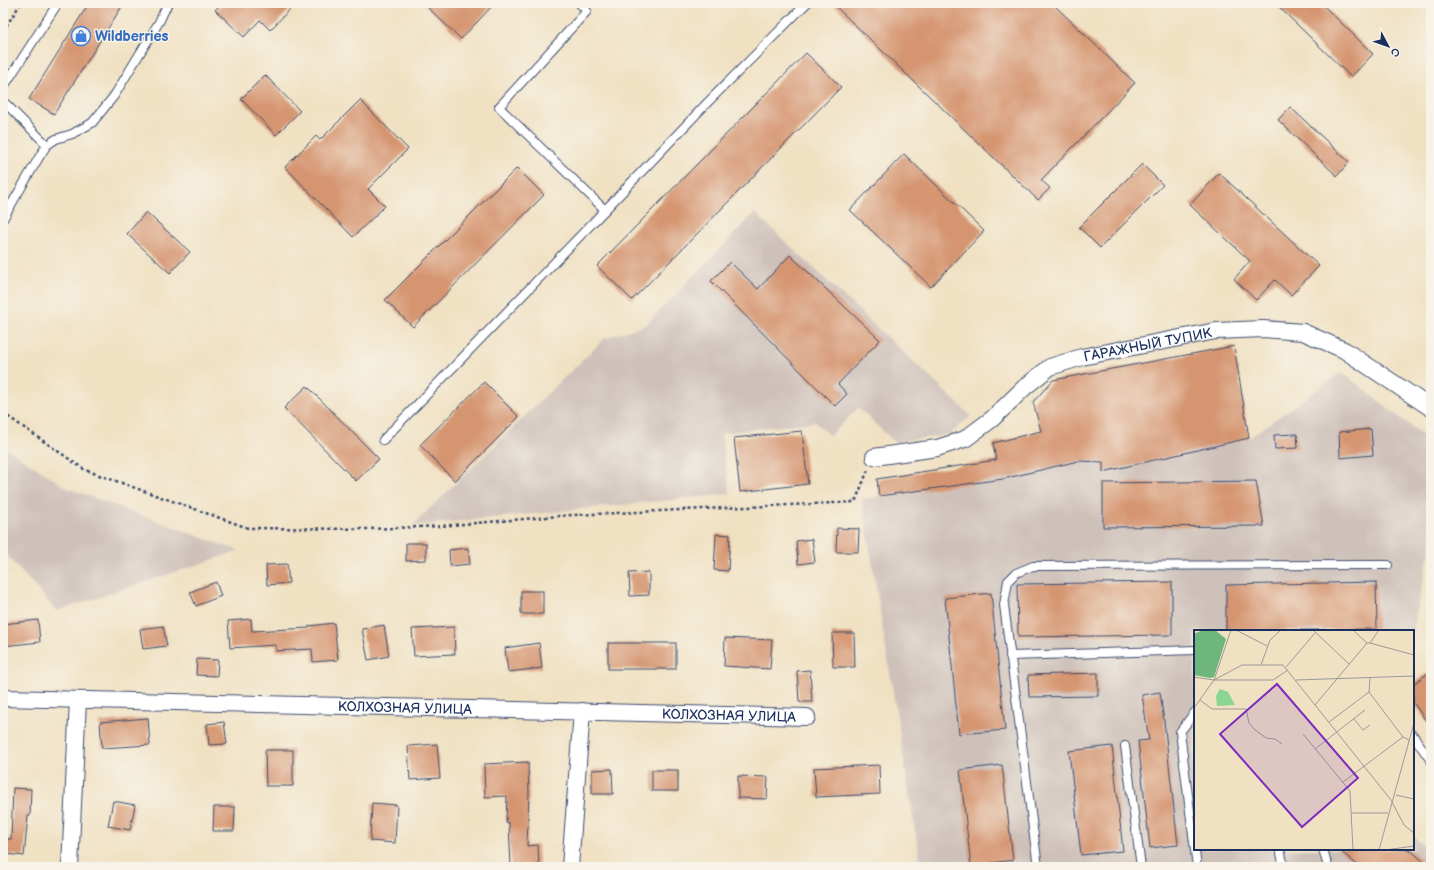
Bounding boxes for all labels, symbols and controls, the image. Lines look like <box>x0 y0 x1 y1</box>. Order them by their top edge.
shop icon: Wildberries <box>70 25 92 47</box>
north arrow <box>1368 26 1408 66</box>
place label: Wildberries <box>95 28 168 45</box>
text: С <box>1388 45 1403 60</box>
street label: ГАРАЖНЫЙ ТУПИК <box>1082 324 1214 366</box>
inset map <box>1194 630 1414 850</box>
street label: КОЛХОЗНАЯ УЛИЦА <box>338 698 473 718</box>
street label: КОЛХОЗНАЯ УЛИЦА <box>662 706 797 726</box>

